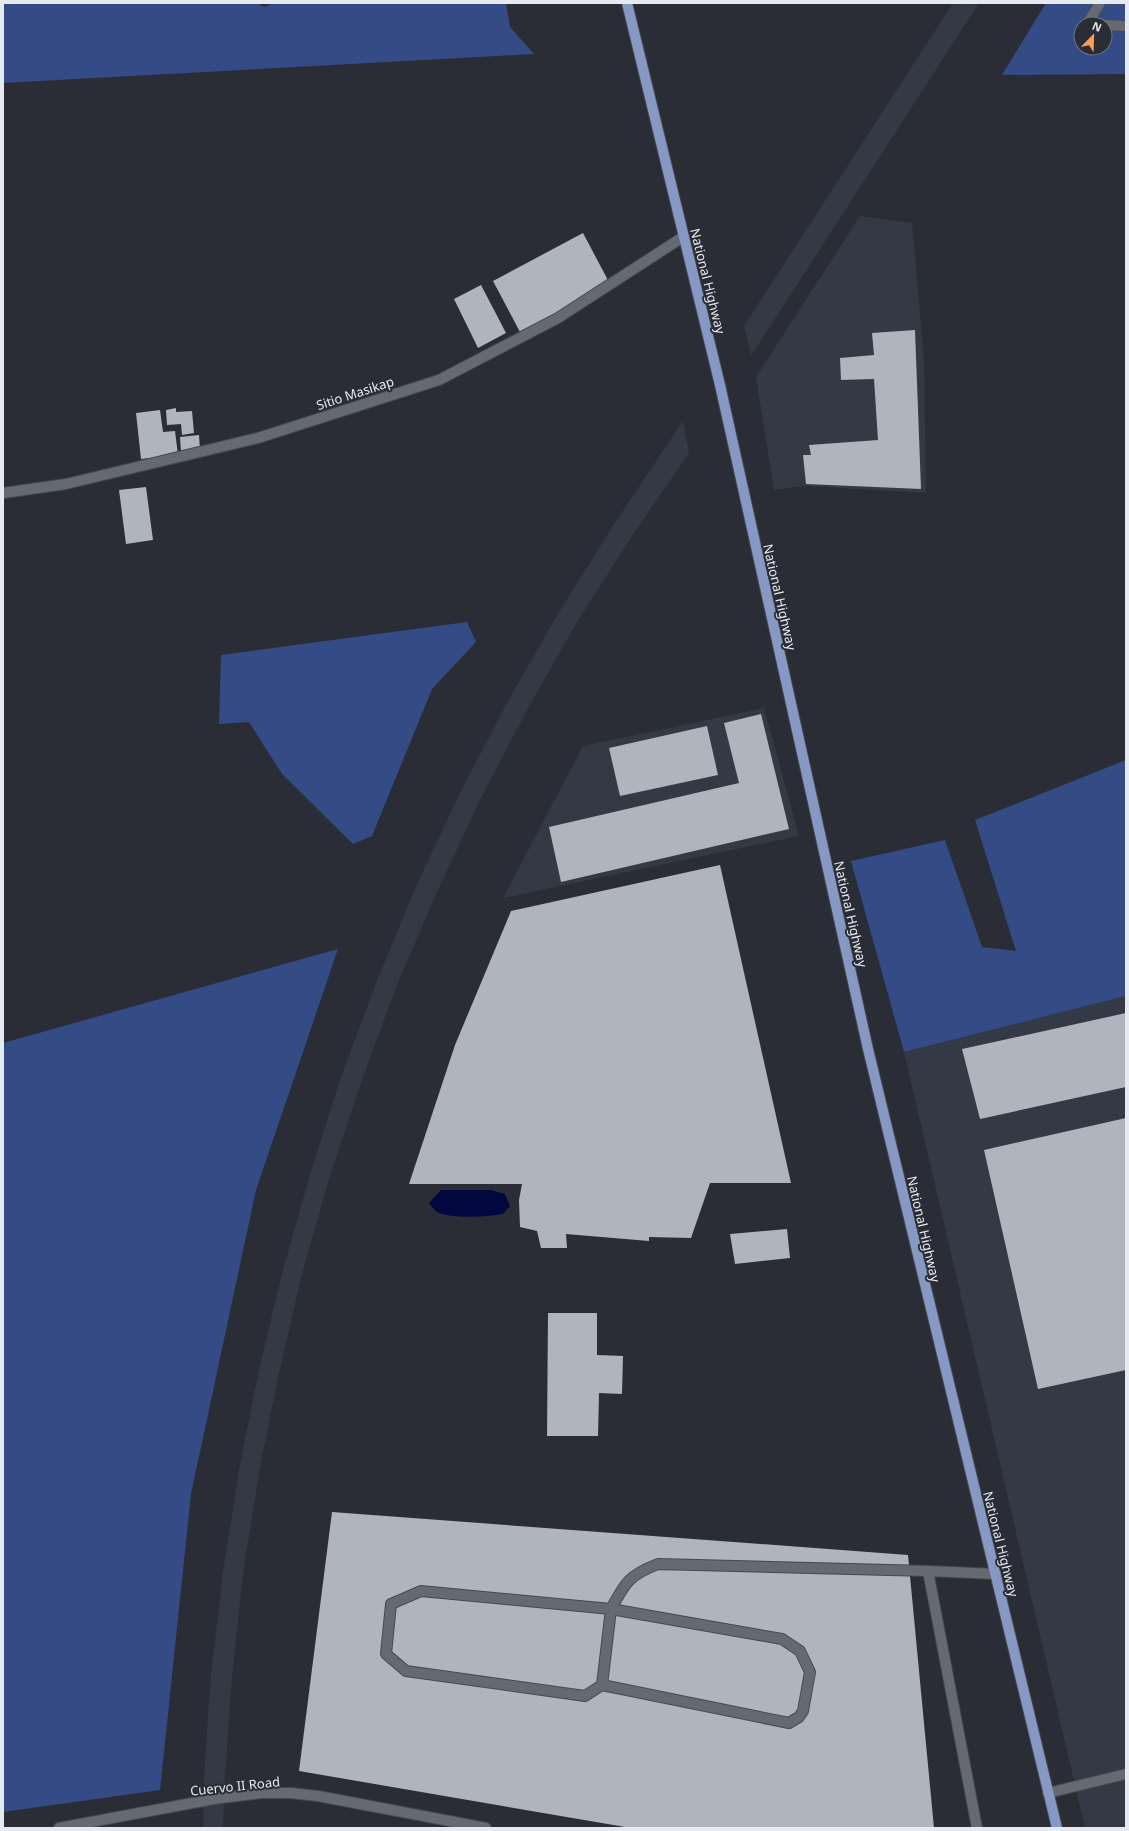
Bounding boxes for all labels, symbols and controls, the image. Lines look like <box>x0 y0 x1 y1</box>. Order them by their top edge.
north arrow <box>1073 16 1113 56</box>
text: N <box>1090 18 1104 35</box>
street label: National Highway <box>686 226 730 336</box>
street label: Sitio Masikap <box>314 372 396 414</box>
street label: National Highway <box>759 542 801 652</box>
street label: National Highway <box>830 859 872 969</box>
street label: National Highway <box>903 1174 945 1284</box>
street label: National Highway <box>979 1489 1023 1599</box>
street label: Cuervo II Road <box>189 1772 281 1800</box>

